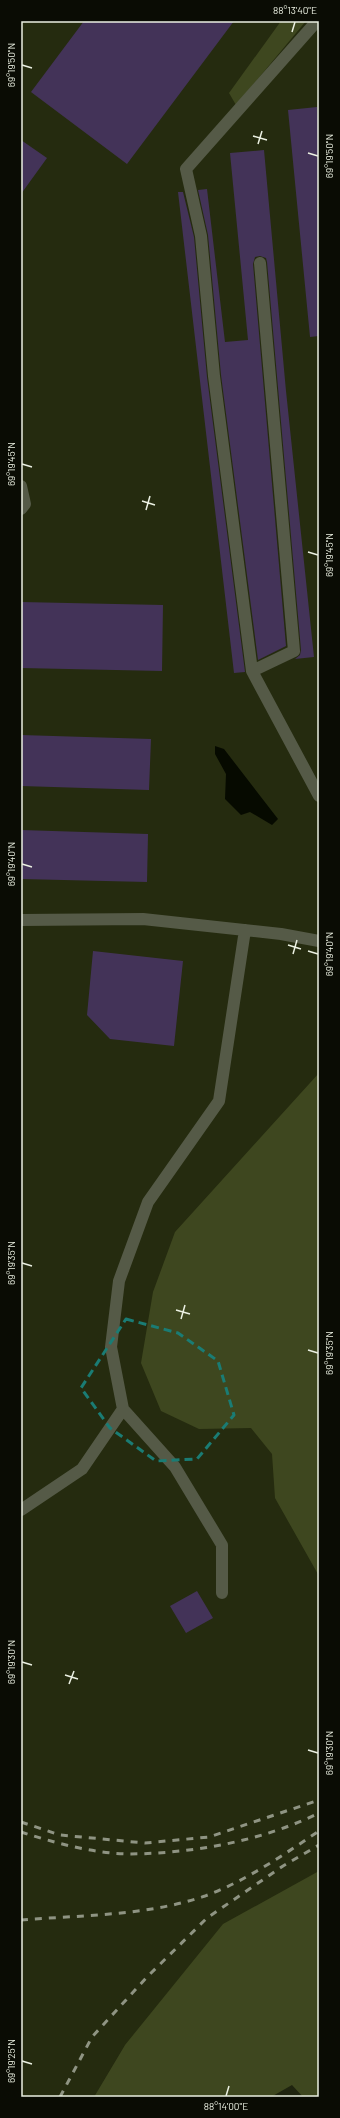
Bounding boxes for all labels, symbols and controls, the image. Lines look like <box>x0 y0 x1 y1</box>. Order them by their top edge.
text: 88°13'40"E <box>273 4 317 16</box>
text: 69°19'50"N <box>5 43 17 87</box>
text: 69°19'50"N <box>323 134 335 178</box>
text: 69°19'45"N <box>5 442 17 486</box>
text: 69°19'45"N <box>323 533 335 577</box>
text: 69°19'40"N <box>5 842 17 886</box>
text: 69°19'40"N <box>323 932 335 976</box>
text: 69°19'35"N <box>5 1241 17 1285</box>
text: 69°19'35"N <box>323 1331 335 1375</box>
text: 69°19'30"N <box>5 1640 17 1684</box>
text: 69°19'30"N <box>323 1731 335 1775</box>
text: 69°19'25"N <box>5 2039 17 2083</box>
text: 88°14'00"E <box>204 2100 248 2112</box>

